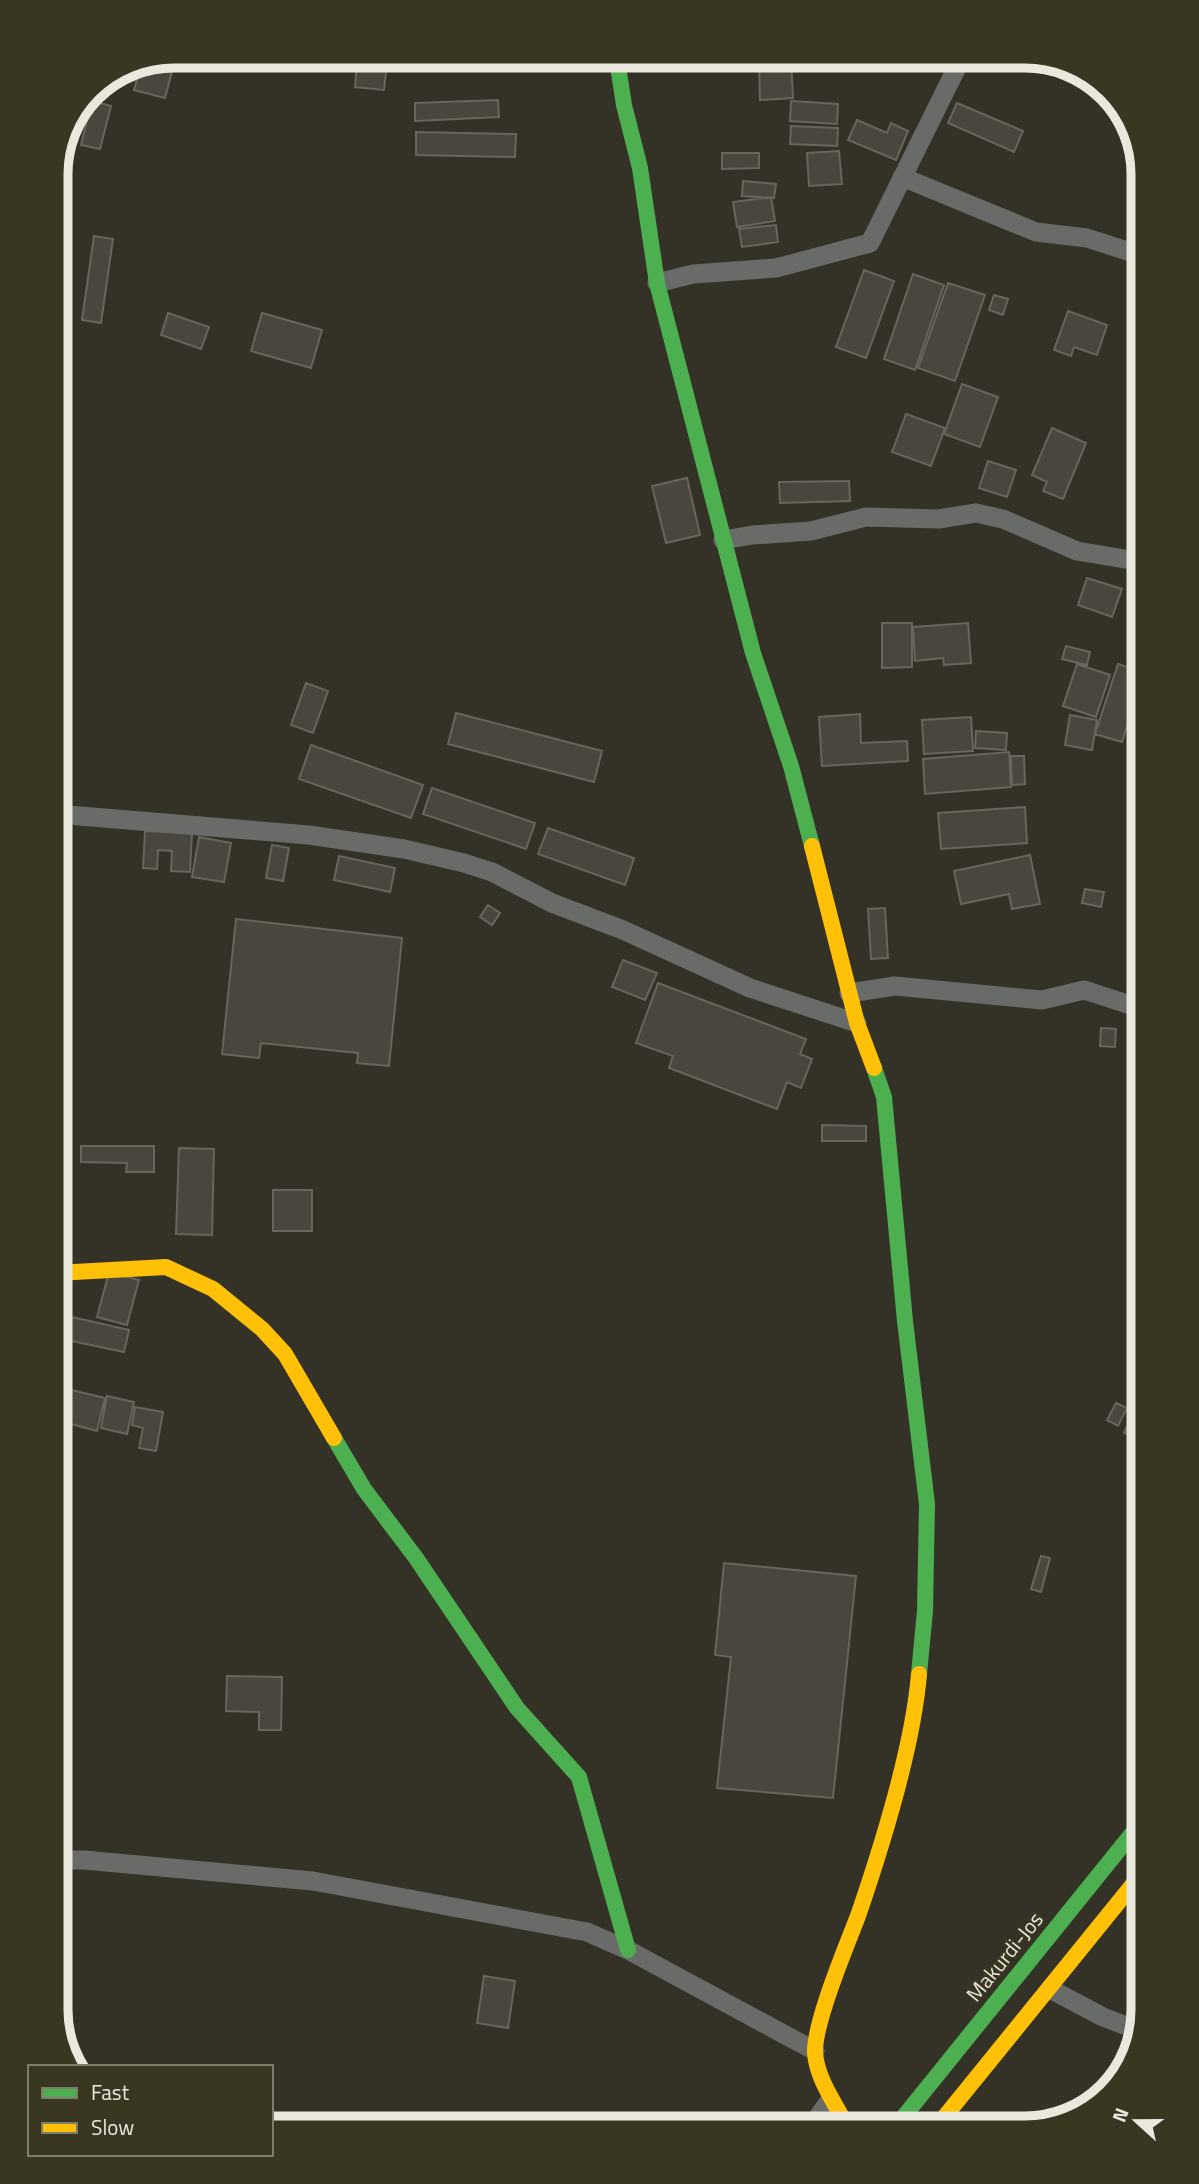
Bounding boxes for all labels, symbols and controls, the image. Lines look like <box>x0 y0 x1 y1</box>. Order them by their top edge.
street label: Makurdi-Jos <box>958 1905 1050 2008</box>
legend <box>28 2065 273 2156</box>
text: Fast <box>91 2076 130 2108</box>
north arrow <box>1101 2086 1171 2156</box>
text: N <box>1104 2103 1136 2126</box>
text: Slow <box>91 2111 134 2143</box>

